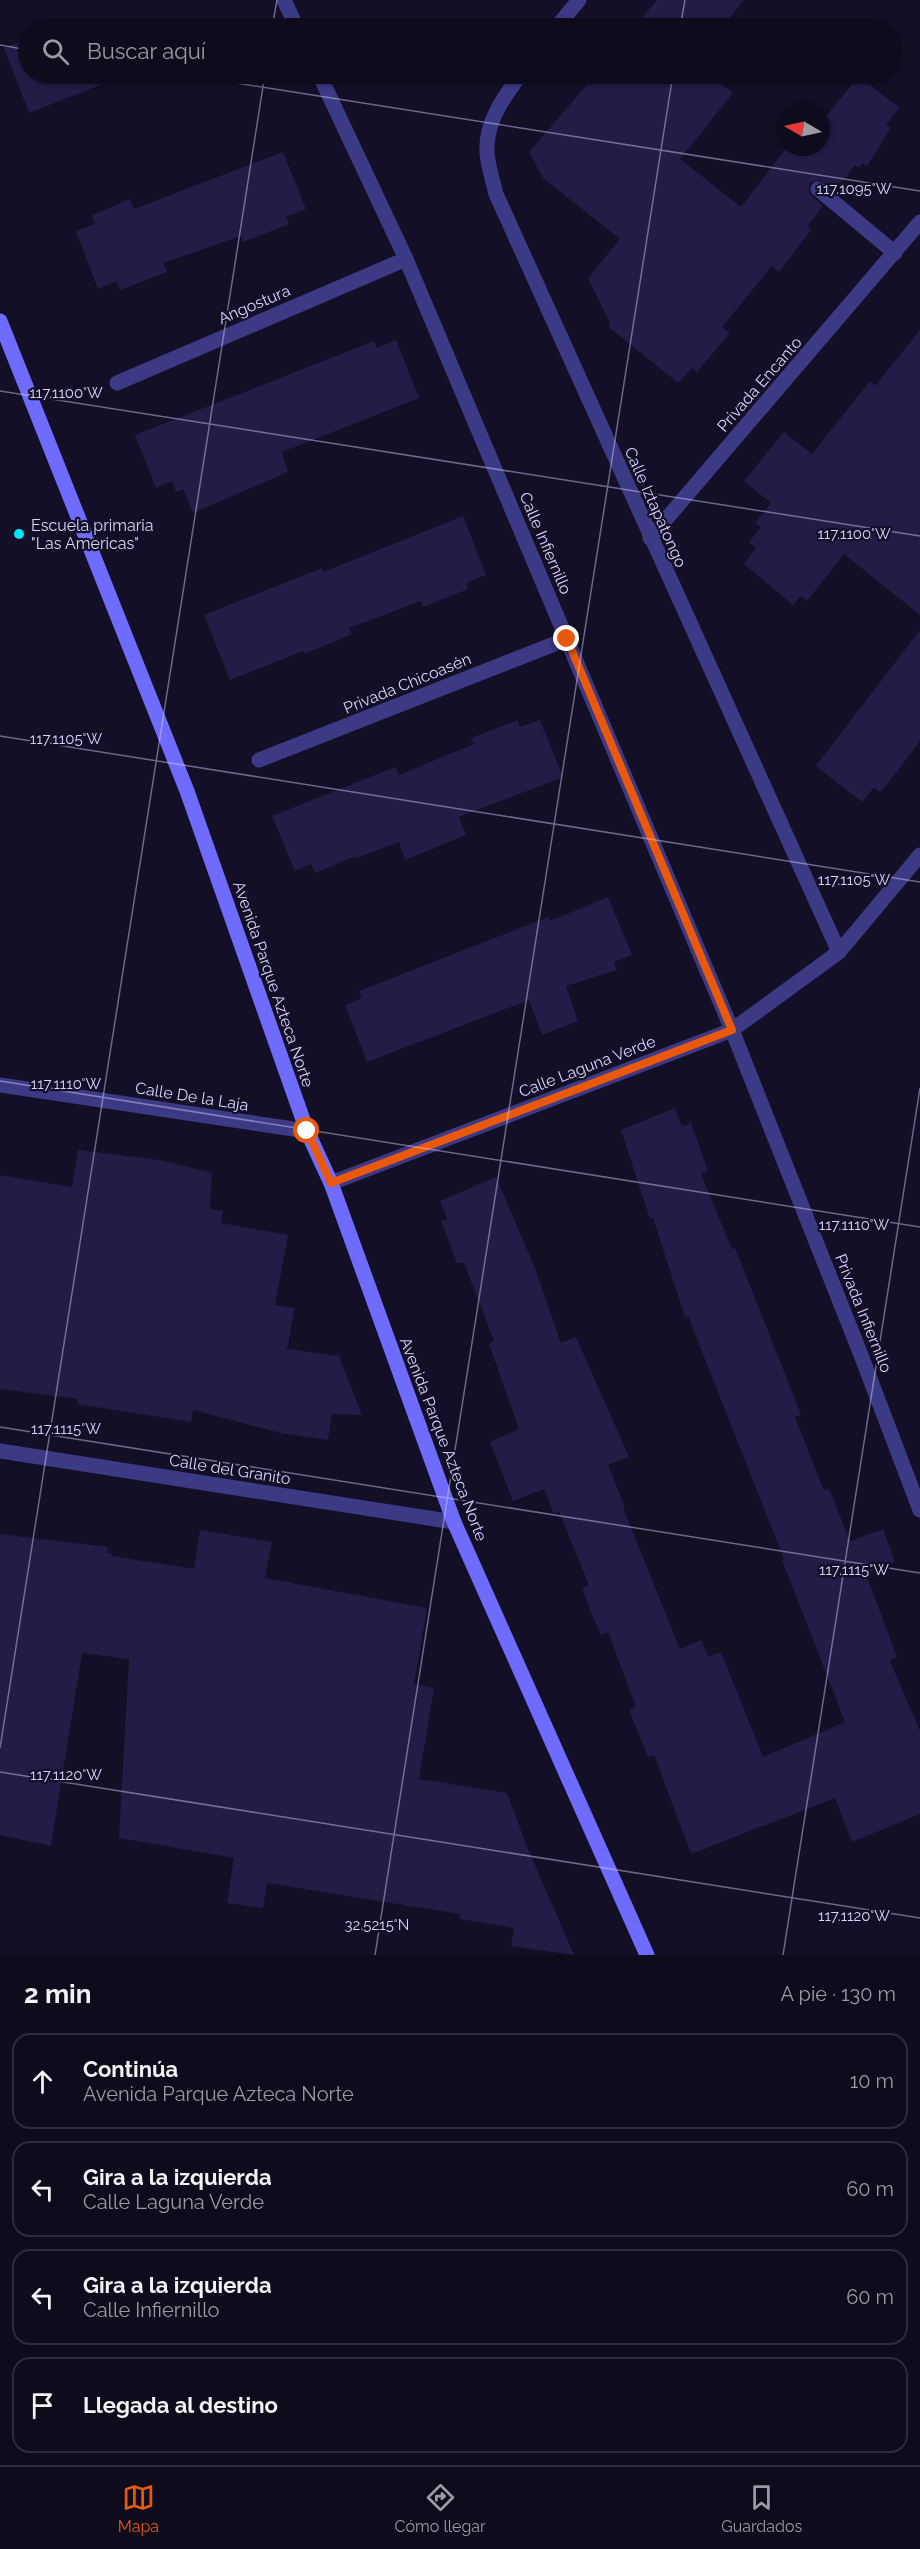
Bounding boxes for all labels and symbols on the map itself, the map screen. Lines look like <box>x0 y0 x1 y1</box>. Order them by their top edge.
north arrow <box>776 102 830 156</box>
text: 117.1095°W <box>817 180 892 198</box>
street label: Angostura <box>215 281 293 328</box>
street label: Privada Encanto <box>713 333 806 436</box>
text: 117.1100°W <box>29 384 103 402</box>
street label: Calle Iztapatongo <box>620 444 691 570</box>
street label: Calle Infiernillo <box>515 489 576 597</box>
place label: Escuela primaria "Las Americas" <box>31 516 154 553</box>
text: 117.1100°W <box>817 525 891 543</box>
marker: Escuela primaria "Las Americas" <box>12 527 26 541</box>
route end <box>553 625 579 651</box>
street label: Privada Chicoasén <box>341 649 474 718</box>
text: 117.1105°W <box>30 730 103 748</box>
text: 117.1105°W <box>818 871 891 889</box>
street label: Avenida Parque Azteca Norte <box>229 879 318 1090</box>
street label: Calle Laguna Verde <box>516 1032 658 1101</box>
text: 117.1110°W <box>31 1075 102 1093</box>
street label: Calle De la Laja <box>134 1078 250 1115</box>
route start <box>293 1117 319 1143</box>
text: 117.1110°W <box>819 1216 890 1234</box>
street label: Privada Infiernillo <box>831 1251 896 1375</box>
street label: Avenida Parque Azteca Norte <box>396 1335 491 1544</box>
text: 117.1115°W <box>31 1420 101 1438</box>
street label: Calle del Granito <box>168 1451 292 1488</box>
text: 117.1115°W <box>819 1561 889 1579</box>
text: 117.1120°W <box>30 1766 102 1784</box>
text: 117.1120°W <box>818 1907 890 1925</box>
text: 32.5215°N <box>345 1916 409 1934</box>

